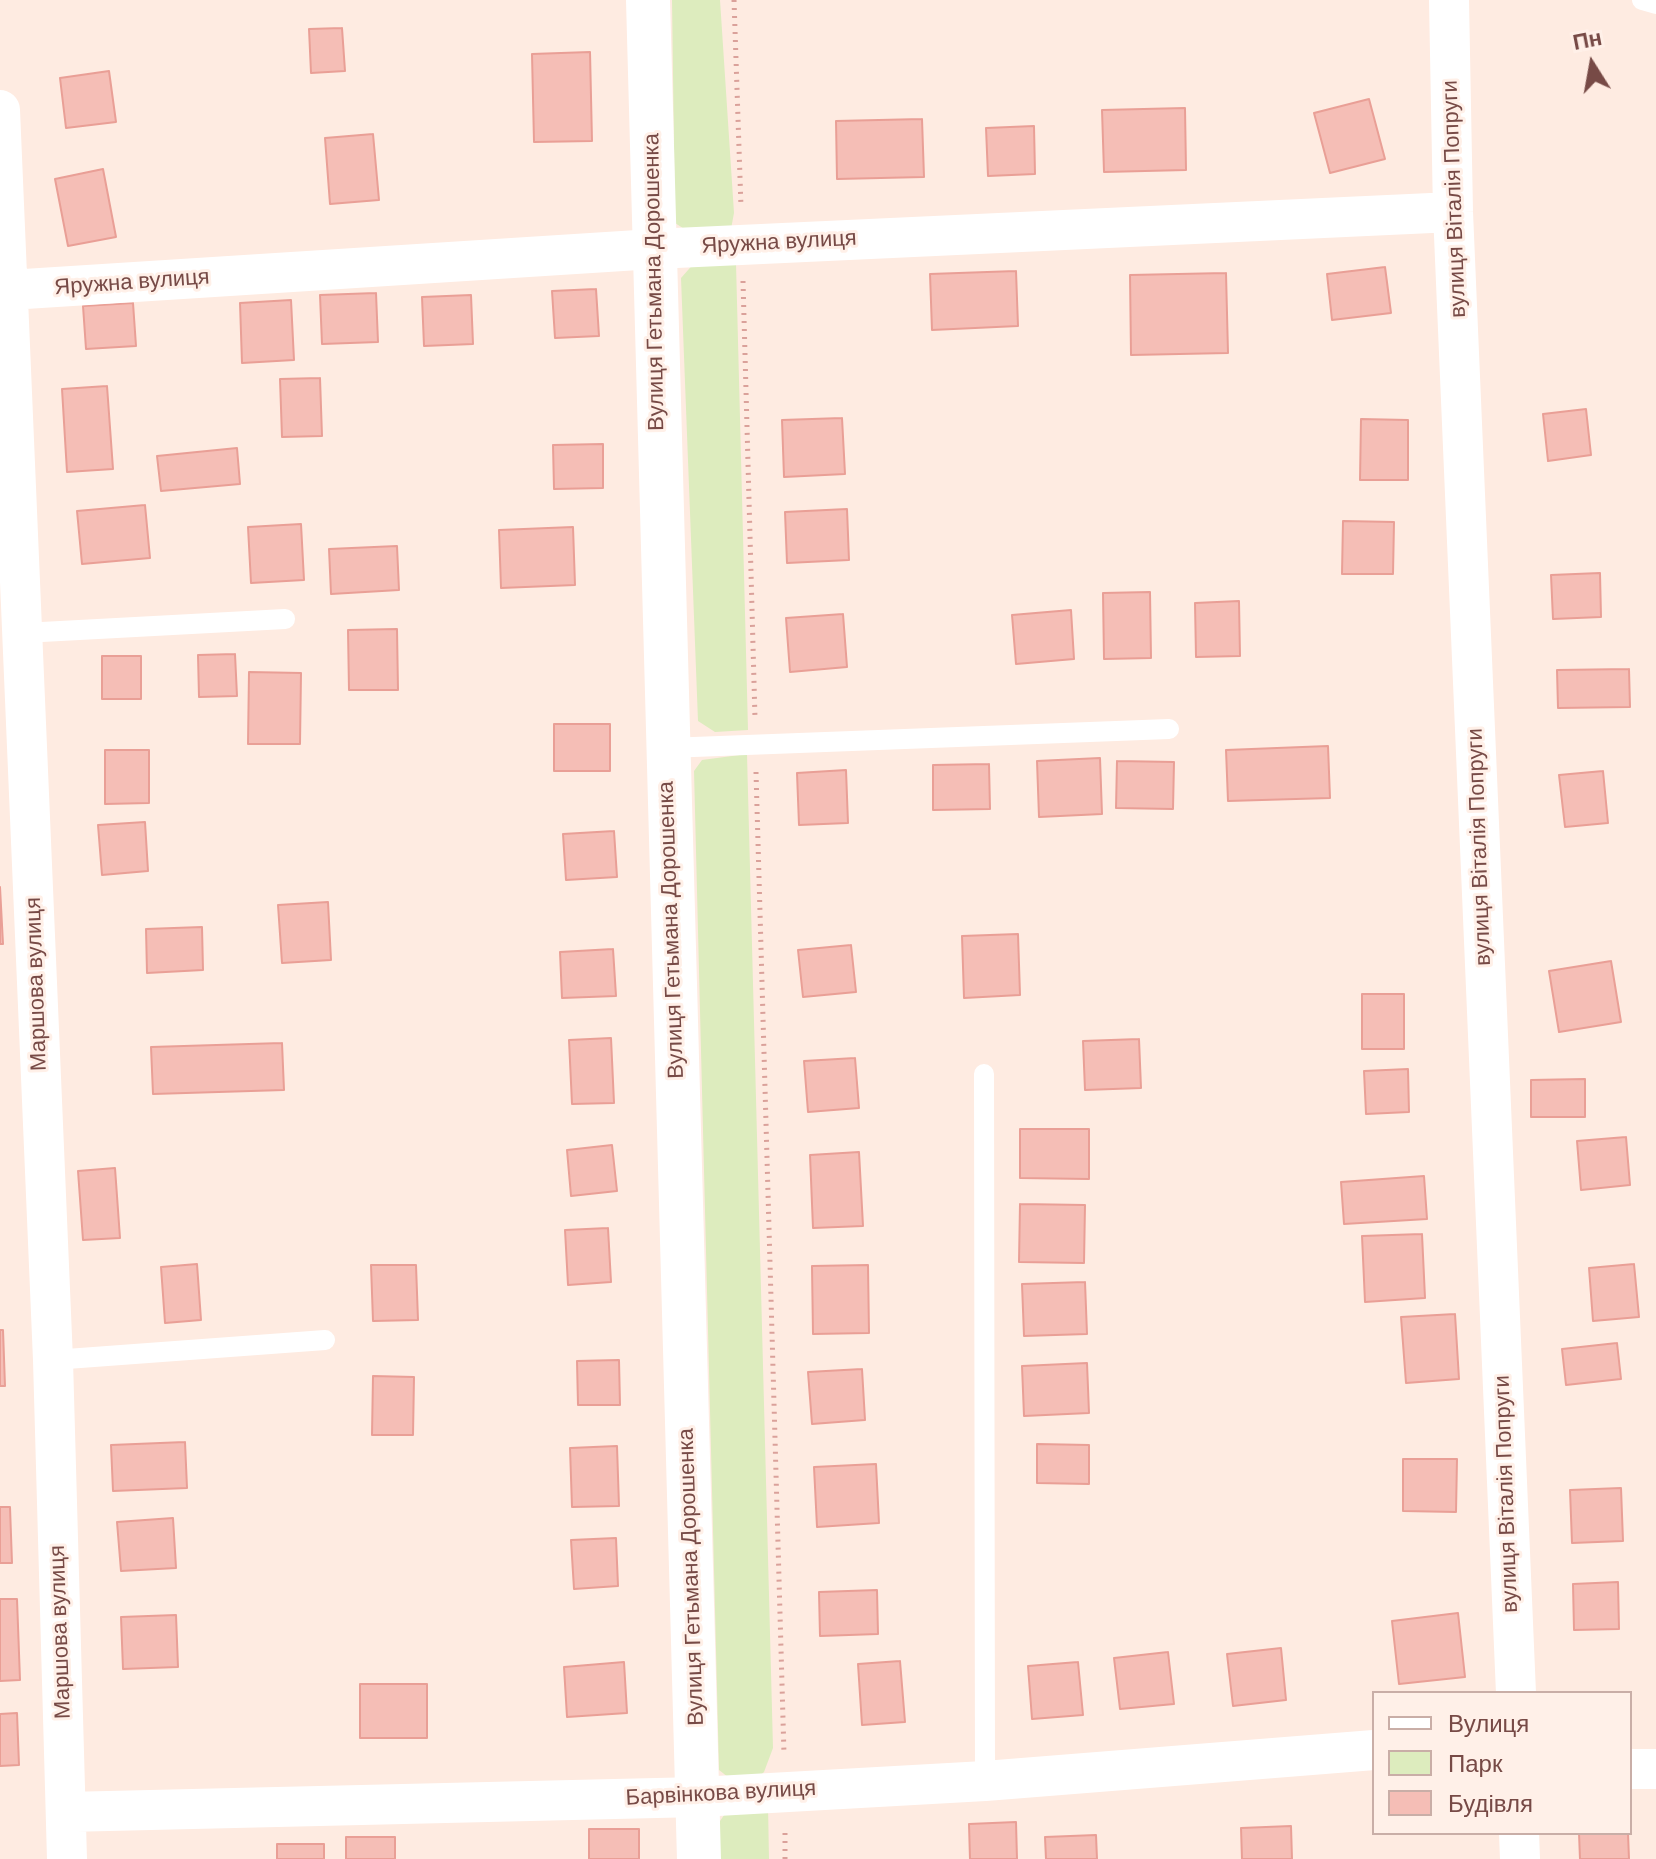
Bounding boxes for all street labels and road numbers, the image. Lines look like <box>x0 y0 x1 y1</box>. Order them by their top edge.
street label: вулиця Віталія Попруги <box>1438 80 1472 318</box>
street label: Вулиця Гетьмана Дорошенка <box>639 133 671 431</box>
street label: Яружна вулиця <box>701 226 857 260</box>
street label: Яружна вулиця <box>54 264 210 302</box>
street label: вулиця Віталія Попруги <box>1463 728 1497 966</box>
street label: Вулиця Гетьмана Дорошенка <box>654 781 690 1079</box>
street label: Маршова вулиця <box>21 897 53 1071</box>
street label: вулиця Віталія Попруги <box>1490 1375 1524 1613</box>
street label: Вулиця Гетьмана Дорошенка <box>674 1428 710 1726</box>
street label: Маршова вулиця <box>45 1545 77 1719</box>
street label: Барвінкова вулиця <box>625 1776 817 1812</box>

